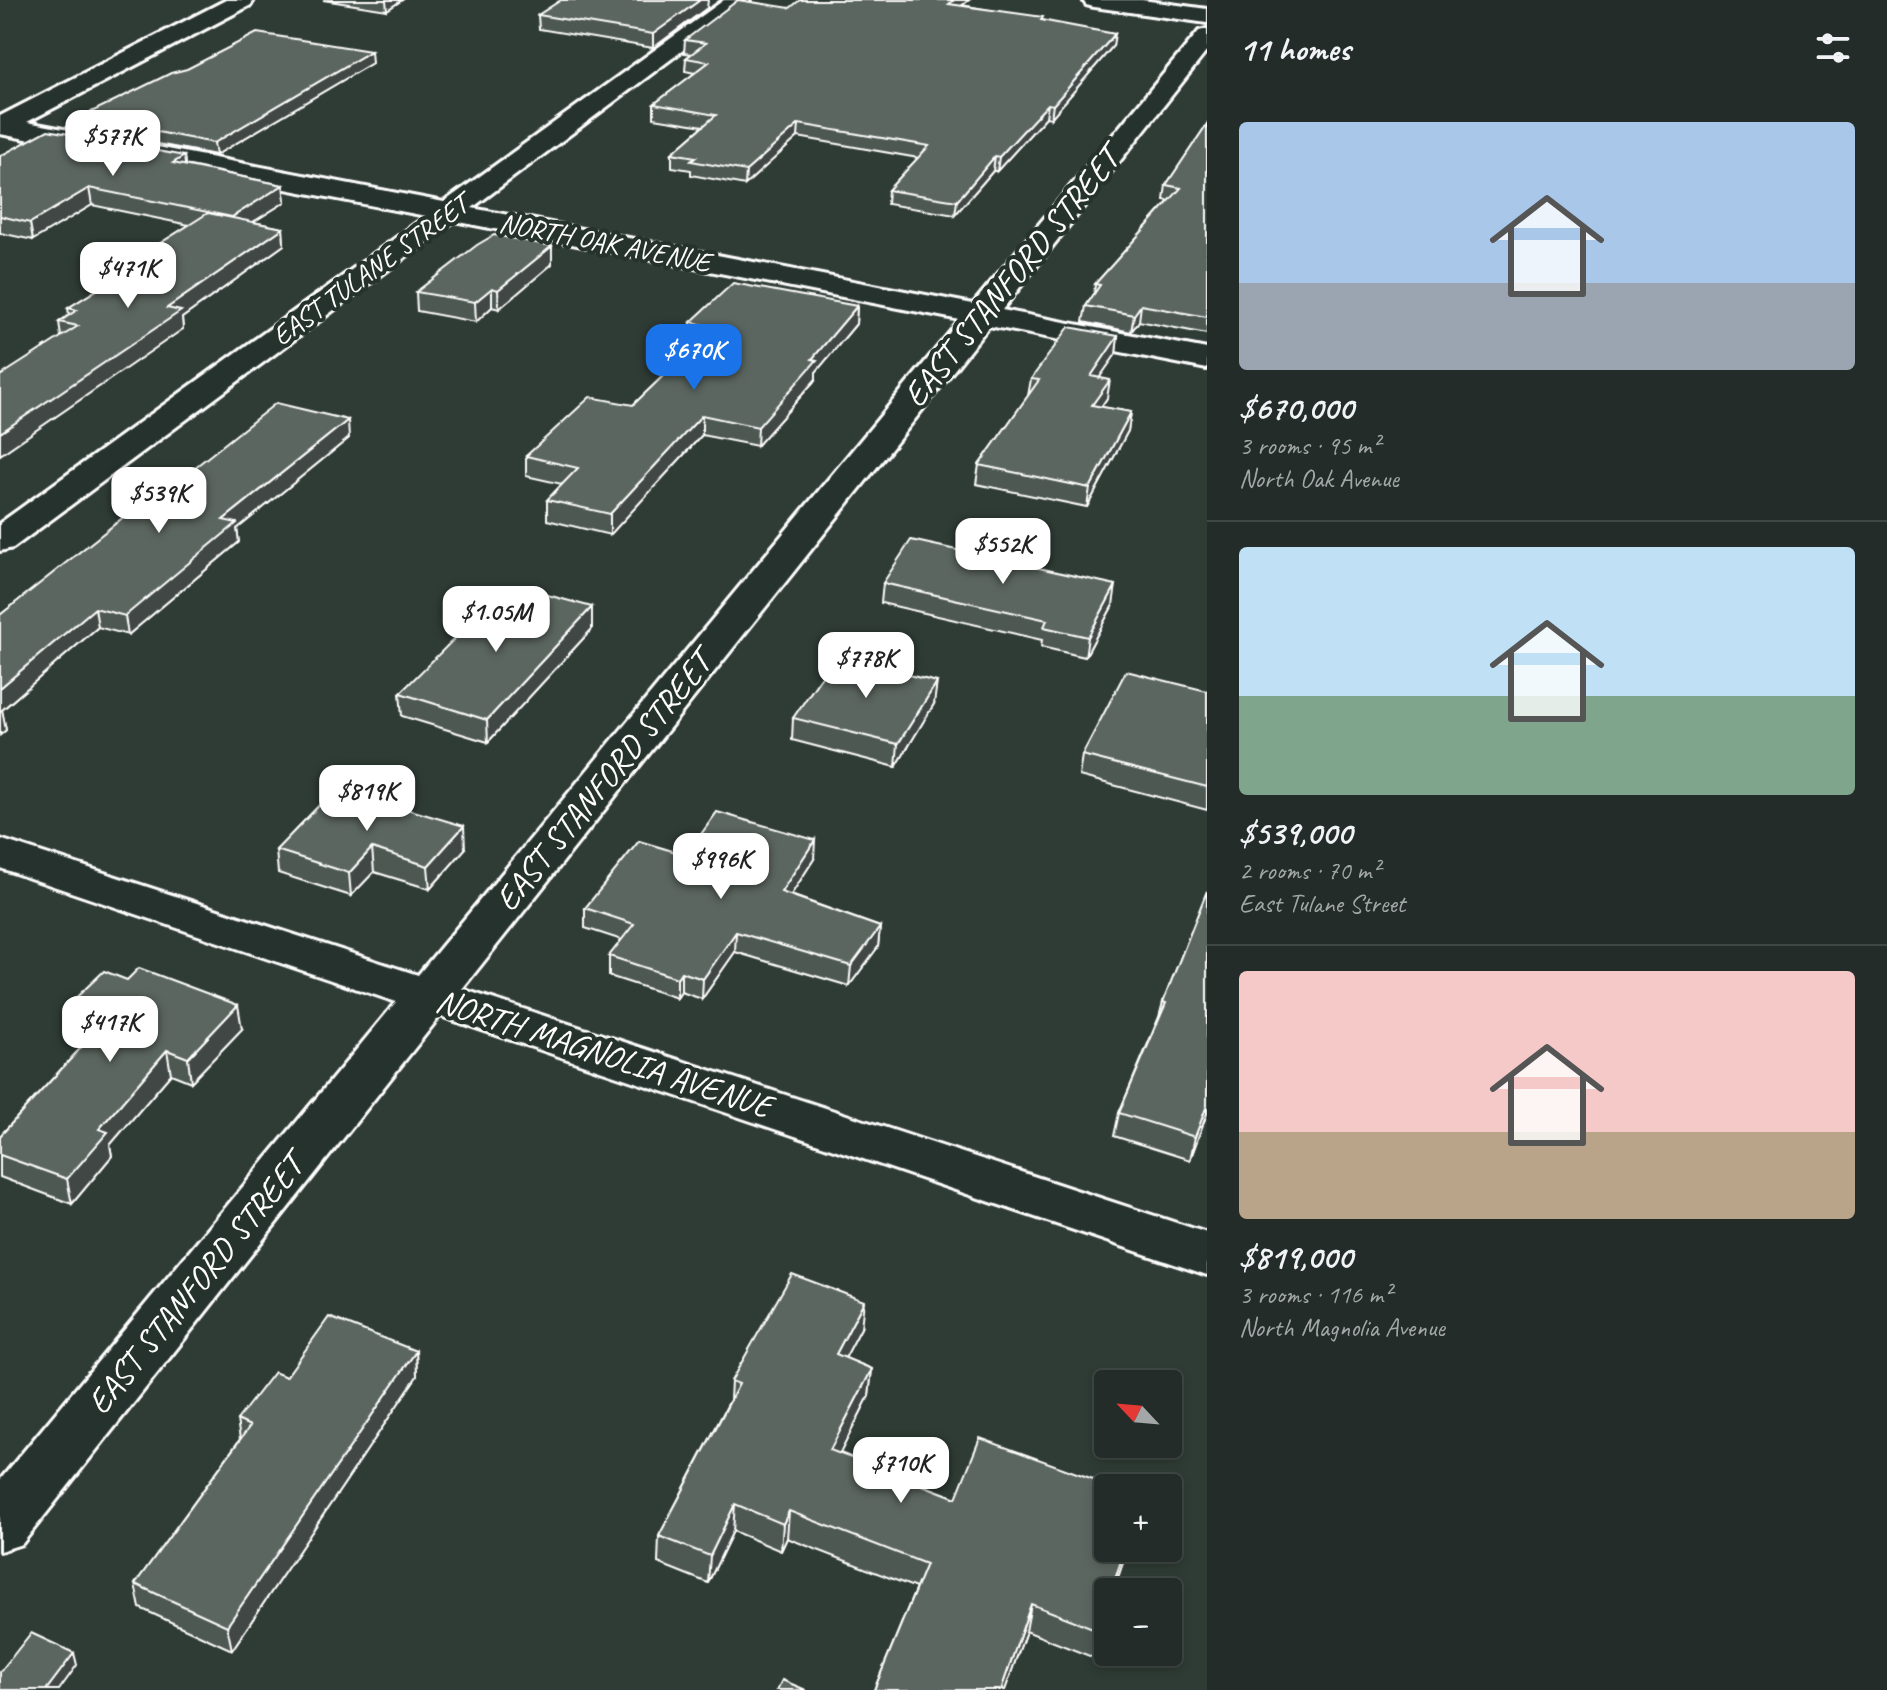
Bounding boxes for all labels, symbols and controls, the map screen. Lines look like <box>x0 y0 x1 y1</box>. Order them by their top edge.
icon: filters <box>1811 26 1855 70</box>
text: 11 homes <box>1239 27 1350 70</box>
pin: $577K <box>57 110 169 178</box>
text: $577K <box>83 119 143 152</box>
street label: EAST STANFORD STREET <box>893 132 1134 415</box>
icon: home <box>1475 174 1619 318</box>
street label: EAST TULANE STREET <box>265 183 481 353</box>
street label: NORTH OAK AVENUE <box>497 204 717 280</box>
pin: $471K <box>72 242 184 310</box>
text: $471K <box>98 251 158 284</box>
pin: $670K <box>638 324 750 392</box>
text: $670K <box>664 333 724 366</box>
text: $670,000 <box>1239 386 1353 429</box>
text: 3 rooms · 95 m² <box>1239 429 1380 462</box>
text: North Oak Avenue <box>1239 462 1399 495</box>
pin: $539K <box>103 467 215 535</box>
text: $539K <box>129 476 189 509</box>
pin: $552K <box>947 518 1059 586</box>
text: $552K <box>973 527 1033 560</box>
pin: $1.05M <box>431 586 561 654</box>
text: $1.05M <box>461 595 531 628</box>
icon: home <box>1475 599 1619 743</box>
pin: $778K <box>810 632 922 700</box>
street label: EAST STANFORD STREET <box>485 636 726 919</box>
text: $778K <box>836 641 896 674</box>
pin: $819K <box>311 765 423 833</box>
text: $819K <box>337 774 397 807</box>
text: $539,000 <box>1239 811 1352 854</box>
pin: $996K <box>665 833 777 901</box>
text: $996K <box>691 842 751 875</box>
text: 2 rooms · 70 m² <box>1239 854 1380 887</box>
text: East Tulane Street <box>1239 887 1405 920</box>
street label: NORTH MAGNOLIA AVENUE <box>431 978 781 1129</box>
pin: $417K <box>54 996 166 1064</box>
text: $417K <box>80 1005 140 1038</box>
icon: home <box>1475 1023 1619 1167</box>
street label: EAST STANFORD STREET <box>77 1139 318 1422</box>
text: $819,000 <box>1239 1235 1352 1278</box>
text: 3 rooms · 116 m² <box>1239 1278 1391 1311</box>
text: North Magnolia Avenue <box>1239 1311 1445 1344</box>
north arrow <box>1094 1370 1182 1458</box>
map controls <box>1094 1370 1182 1666</box>
pin: $710K <box>845 1437 957 1505</box>
text: $710K <box>871 1446 931 1479</box>
button: + <box>1094 1474 1182 1562</box>
button: − <box>1094 1578 1182 1666</box>

